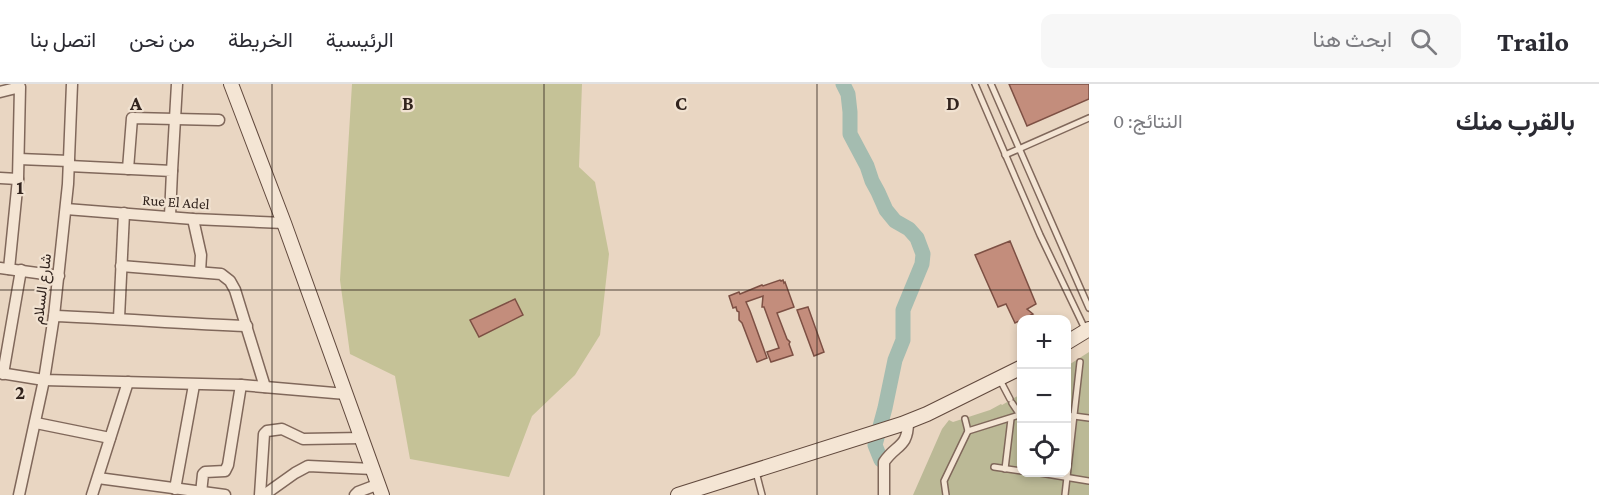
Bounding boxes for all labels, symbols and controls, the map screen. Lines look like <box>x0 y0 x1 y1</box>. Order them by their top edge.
search box <box>1041 14 1461 68</box>
icon: search <box>1407 25 1440 58</box>
text: Trailo <box>1497 26 1569 57</box>
text: ابحث هنا <box>1312 27 1392 52</box>
text: اتصل بنا <box>30 28 96 52</box>
text: من نحن <box>129 28 195 52</box>
text: الخريطة <box>228 28 293 52</box>
text: الرئيسية <box>326 28 394 52</box>
text: A <box>129 92 143 114</box>
text: B <box>402 92 414 114</box>
text: C <box>675 92 687 114</box>
text: D <box>946 92 960 114</box>
text: بالقرب منك <box>1456 107 1575 136</box>
text: النتائج: 0 <box>1113 110 1183 132</box>
text: 1 <box>16 176 24 198</box>
street label: Rue El Adel <box>142 192 210 212</box>
street label: شارع السلام <box>30 252 57 326</box>
map controls <box>1017 315 1071 477</box>
button: + <box>1017 315 1071 369</box>
button: − <box>1017 369 1071 423</box>
text: 2 <box>15 381 25 403</box>
button: locate <box>1017 423 1071 477</box>

